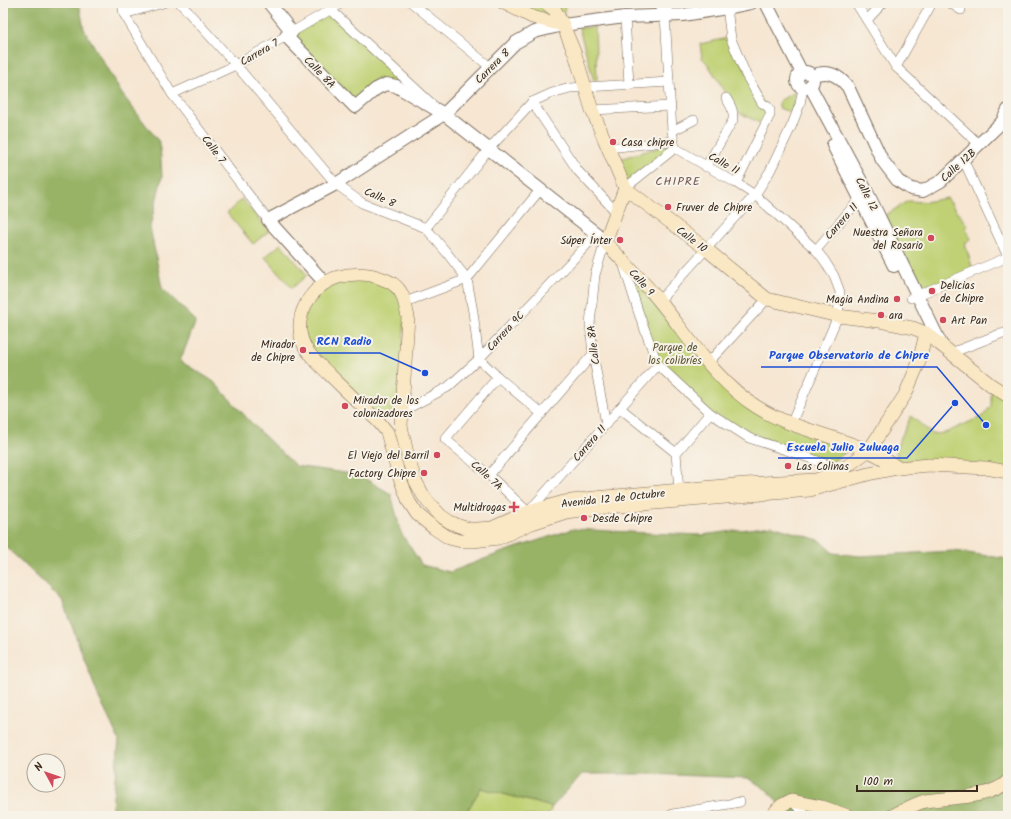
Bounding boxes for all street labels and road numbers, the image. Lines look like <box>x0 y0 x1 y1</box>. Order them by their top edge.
street label: Carrera 7 <box>237 34 283 71</box>
street label: Carrera 8 <box>471 45 515 89</box>
street label: Calle 8A <box>299 52 340 93</box>
street label: Calle 7 <box>197 132 230 168</box>
street label: Calle 12B <box>937 145 981 187</box>
street label: Calle 11 <box>705 148 742 180</box>
street label: Calle 12 <box>850 174 882 215</box>
street label: Calle 8 <box>361 183 399 213</box>
street label: Carrera 11 <box>820 199 863 244</box>
street label: Calle 10 <box>672 222 711 258</box>
street label: Calle 9 <box>624 265 659 301</box>
street label: Carrera 9C <box>482 307 529 356</box>
street label: Calle 8A <box>583 324 605 366</box>
street label: Carrera 11 <box>568 421 611 466</box>
street label: Calle 7A <box>466 456 507 495</box>
street label: Avenida 12 de Octubre <box>560 485 666 513</box>

